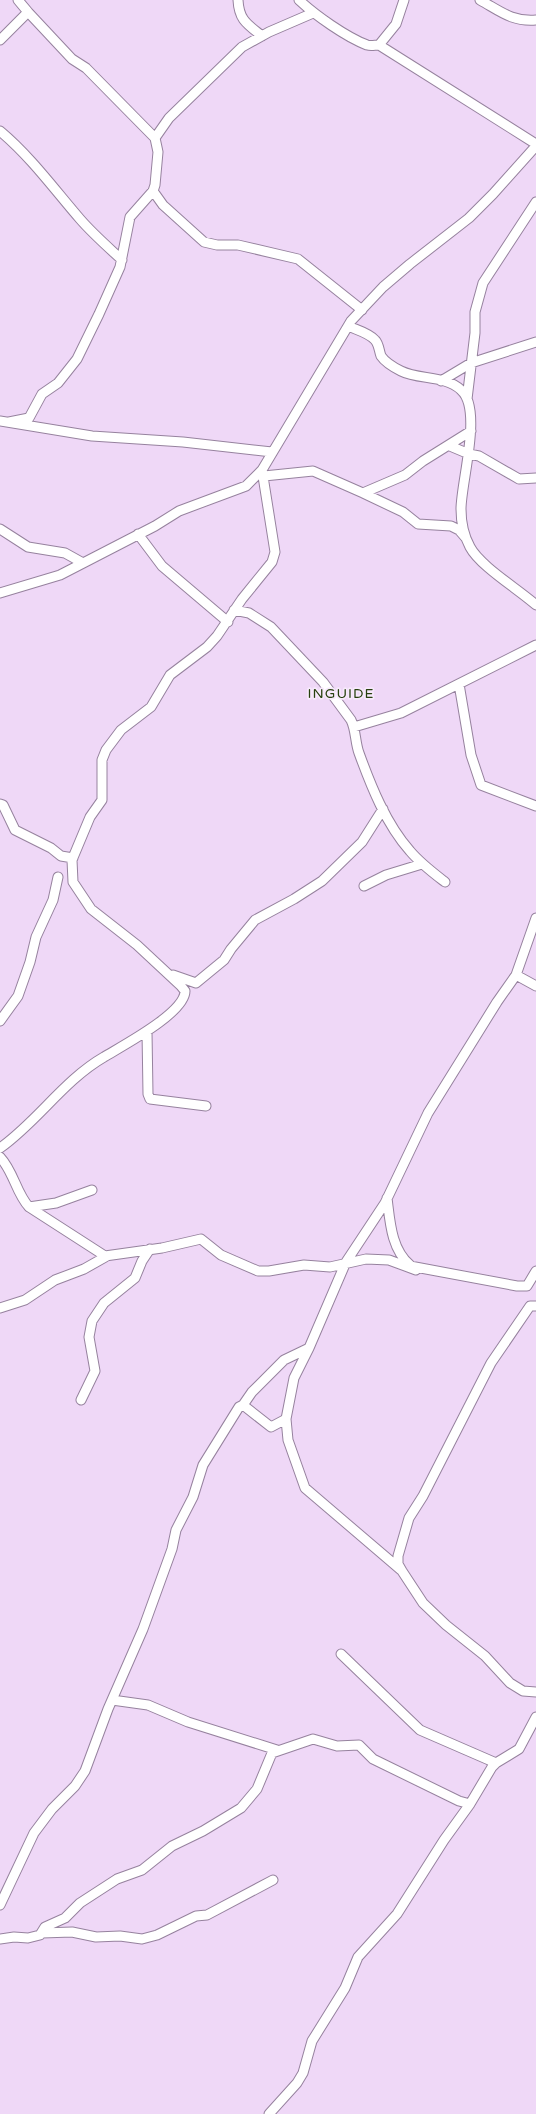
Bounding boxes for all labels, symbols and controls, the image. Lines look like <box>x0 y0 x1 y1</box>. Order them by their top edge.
district label: INGUIDE <box>308 685 374 702</box>

